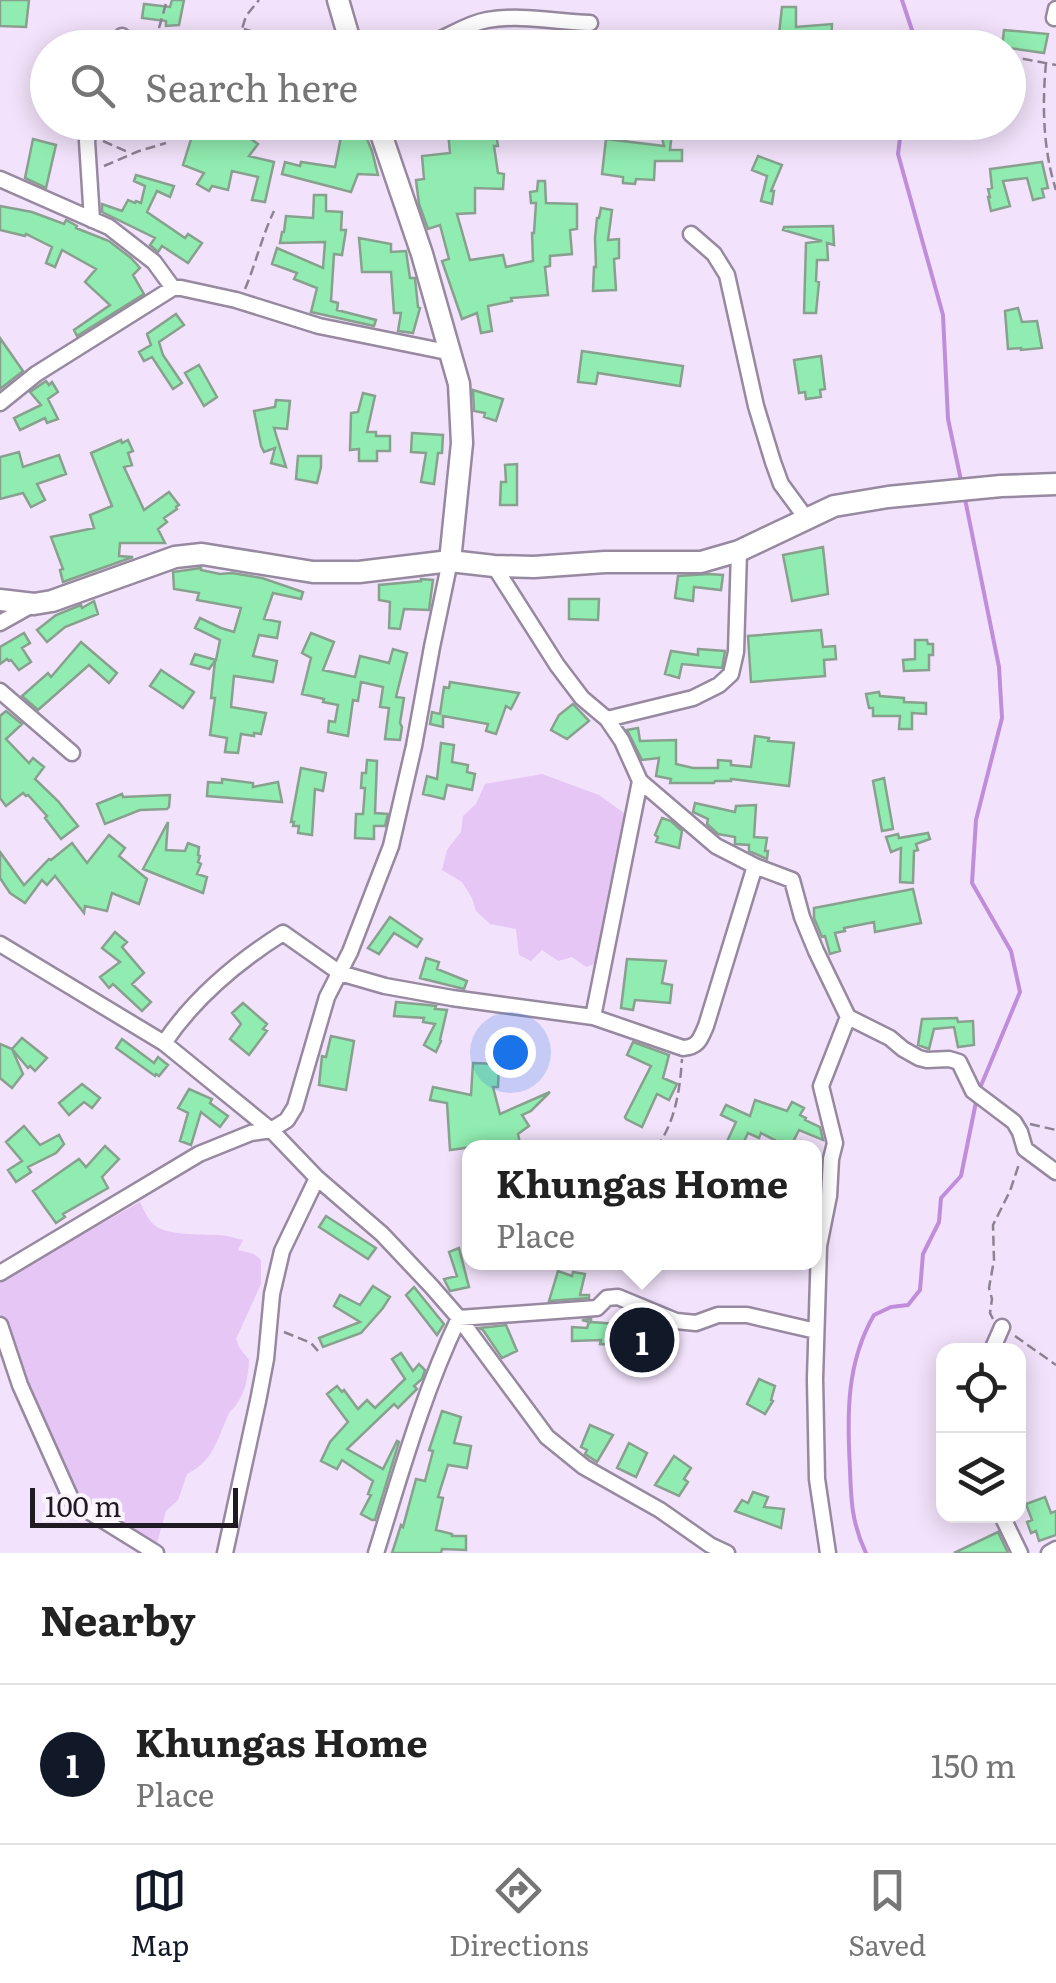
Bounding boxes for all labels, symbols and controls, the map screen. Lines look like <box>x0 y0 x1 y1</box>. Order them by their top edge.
search box <box>30 30 1026 140</box>
text: Search here <box>145 57 358 114</box>
icon: search <box>65 58 120 113</box>
your location <box>485 1027 536 1078</box>
popup <box>462 1140 822 1270</box>
text: Khungas Home <box>496 1153 788 1210</box>
text: Place <box>496 1210 575 1258</box>
pin: 1 <box>610 1302 674 1378</box>
map controls <box>936 1343 1026 1523</box>
button: locate <box>936 1343 1026 1433</box>
button: layers <box>936 1433 1026 1523</box>
scale bar <box>30 1483 238 1528</box>
text: 100 m <box>45 1484 122 1526</box>
text: Nearby <box>40 1587 196 1649</box>
text: Khungas Home <box>135 1712 428 1769</box>
text: 1 <box>66 1740 79 1788</box>
text: 150 m <box>931 1740 1016 1788</box>
text: Place <box>135 1769 214 1817</box>
tab: Map <box>130 1863 189 1965</box>
tab: Directions <box>449 1863 589 1965</box>
tab: Saved <box>848 1863 926 1965</box>

